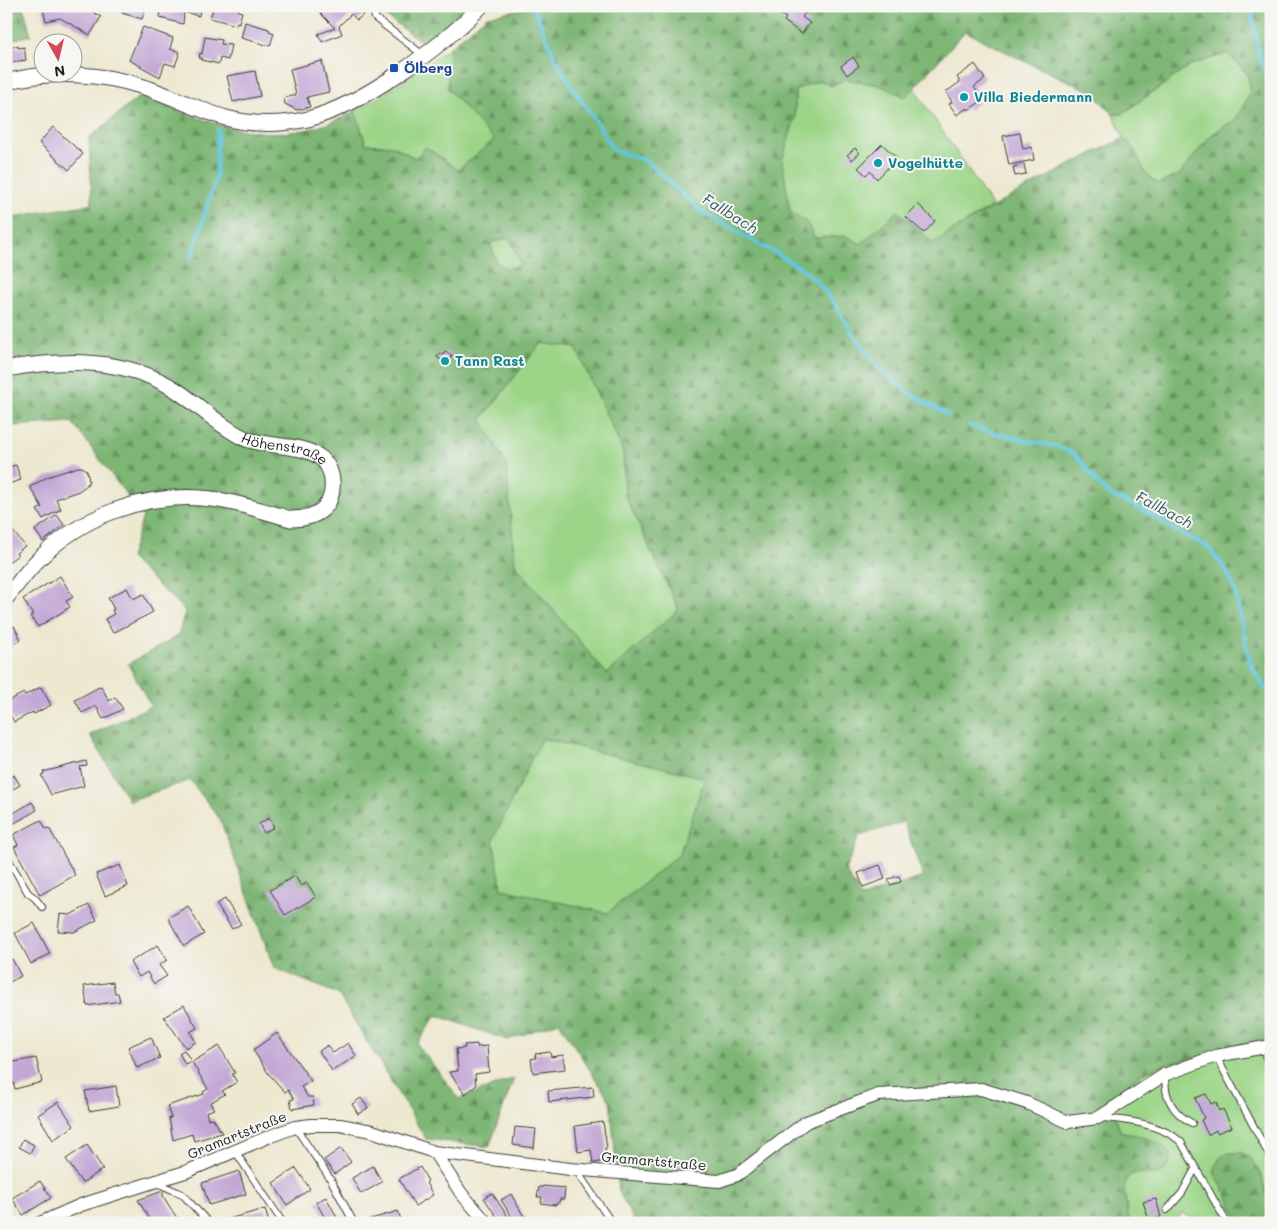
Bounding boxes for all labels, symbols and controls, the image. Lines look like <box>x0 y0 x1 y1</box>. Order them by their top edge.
north arrow <box>32 32 82 82</box>
place label: Ölberg <box>404 58 452 77</box>
text: N <box>53 61 66 82</box>
marker: Ölberg <box>388 62 400 74</box>
place label: Villa Biedermann <box>974 87 1092 106</box>
marker: Villa Biedermann <box>958 91 970 103</box>
place label: Vogelhütte <box>888 153 963 172</box>
marker: Vogelhütte <box>872 157 884 169</box>
water label: Fallbach <box>699 188 762 238</box>
place label: Tann Rast <box>455 351 525 370</box>
marker: Tann Rast <box>439 355 451 367</box>
street label: Höhenstraße <box>239 428 333 469</box>
water label: Fallbach <box>1133 486 1196 532</box>
street label: Gramartstraße <box>184 1106 289 1163</box>
street label: Gramartstraße <box>601 1146 707 1175</box>

